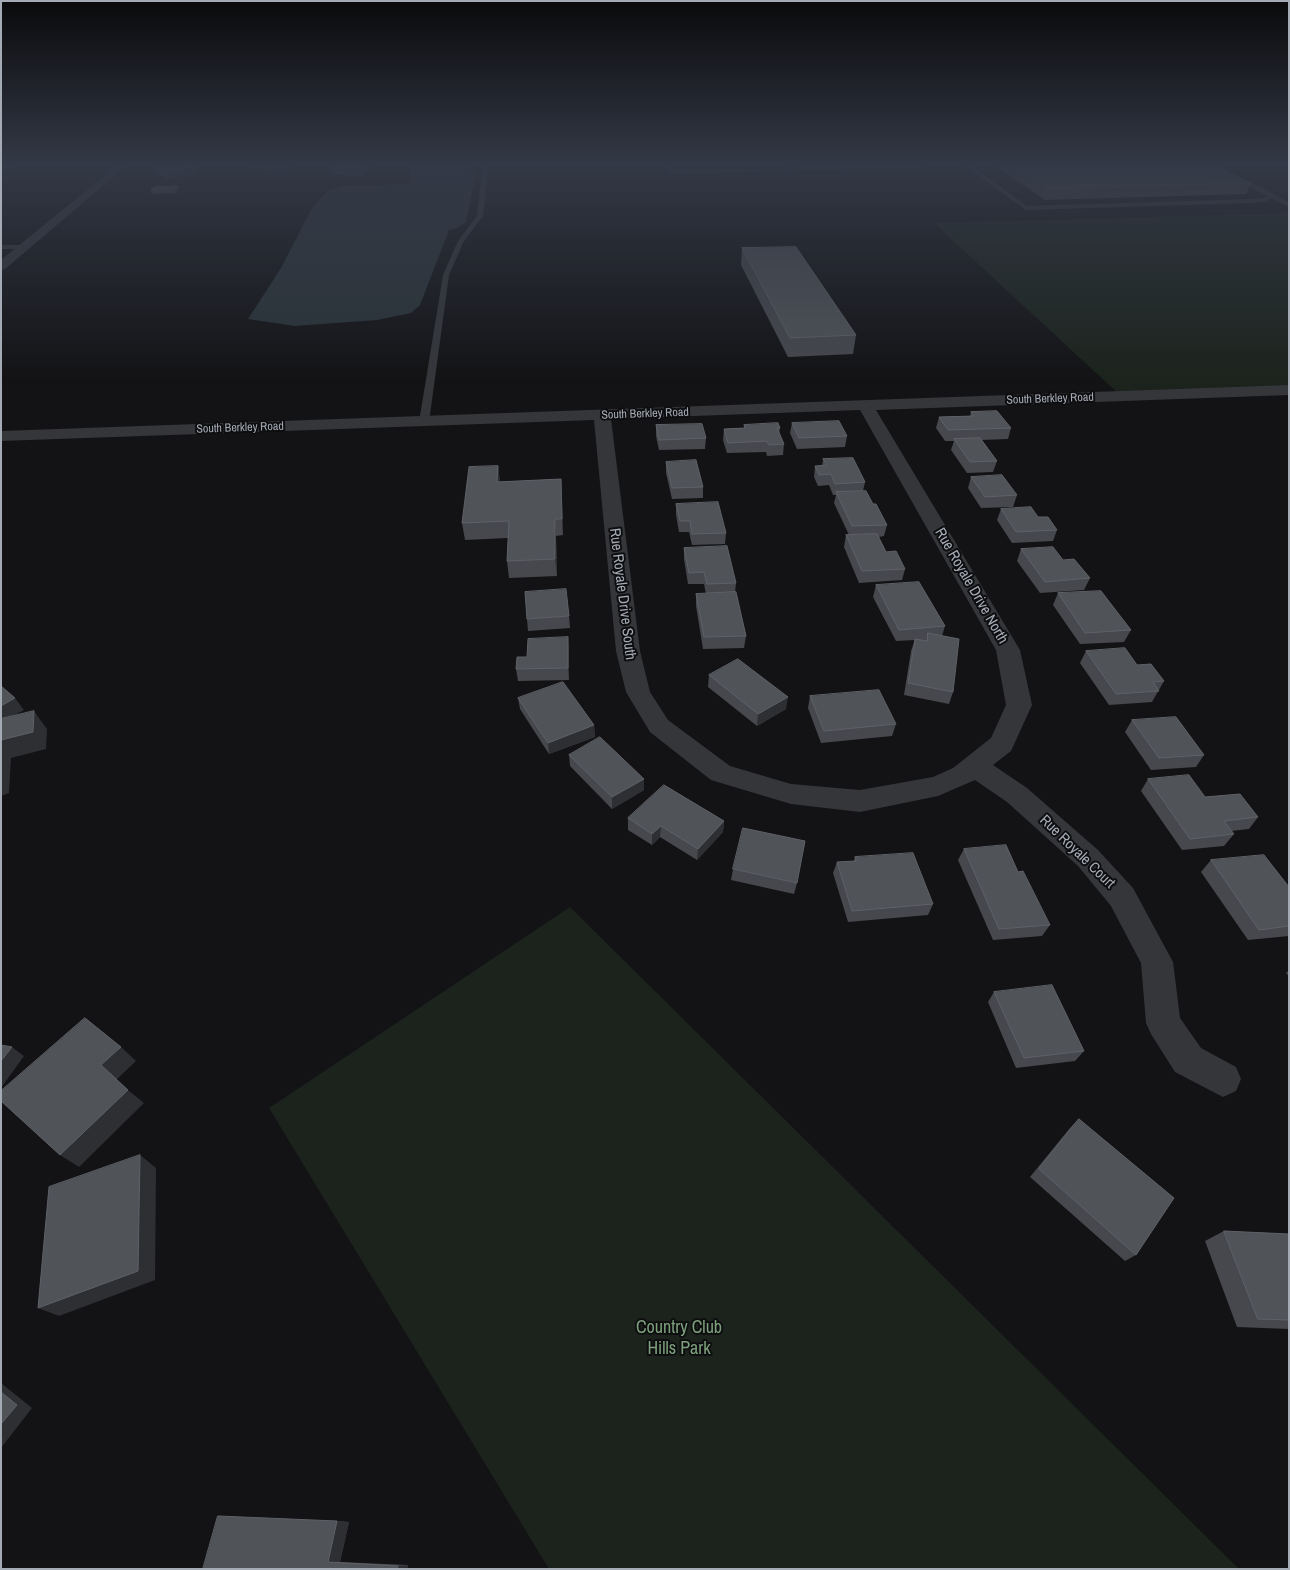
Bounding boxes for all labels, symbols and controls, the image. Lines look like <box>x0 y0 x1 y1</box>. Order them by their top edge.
street label: South Berkley Road <box>1006 390 1094 408</box>
street label: South Berkley Road <box>601 405 689 423</box>
street label: South Berkley Road <box>196 419 284 437</box>
street label: Rue Royale Drive North <box>931 525 1011 647</box>
street label: Rue Royale Drive South <box>605 527 639 661</box>
street label: Rue Royale Court <box>1036 812 1118 892</box>
park label: Country Club Hills Park <box>636 1317 722 1360</box>

